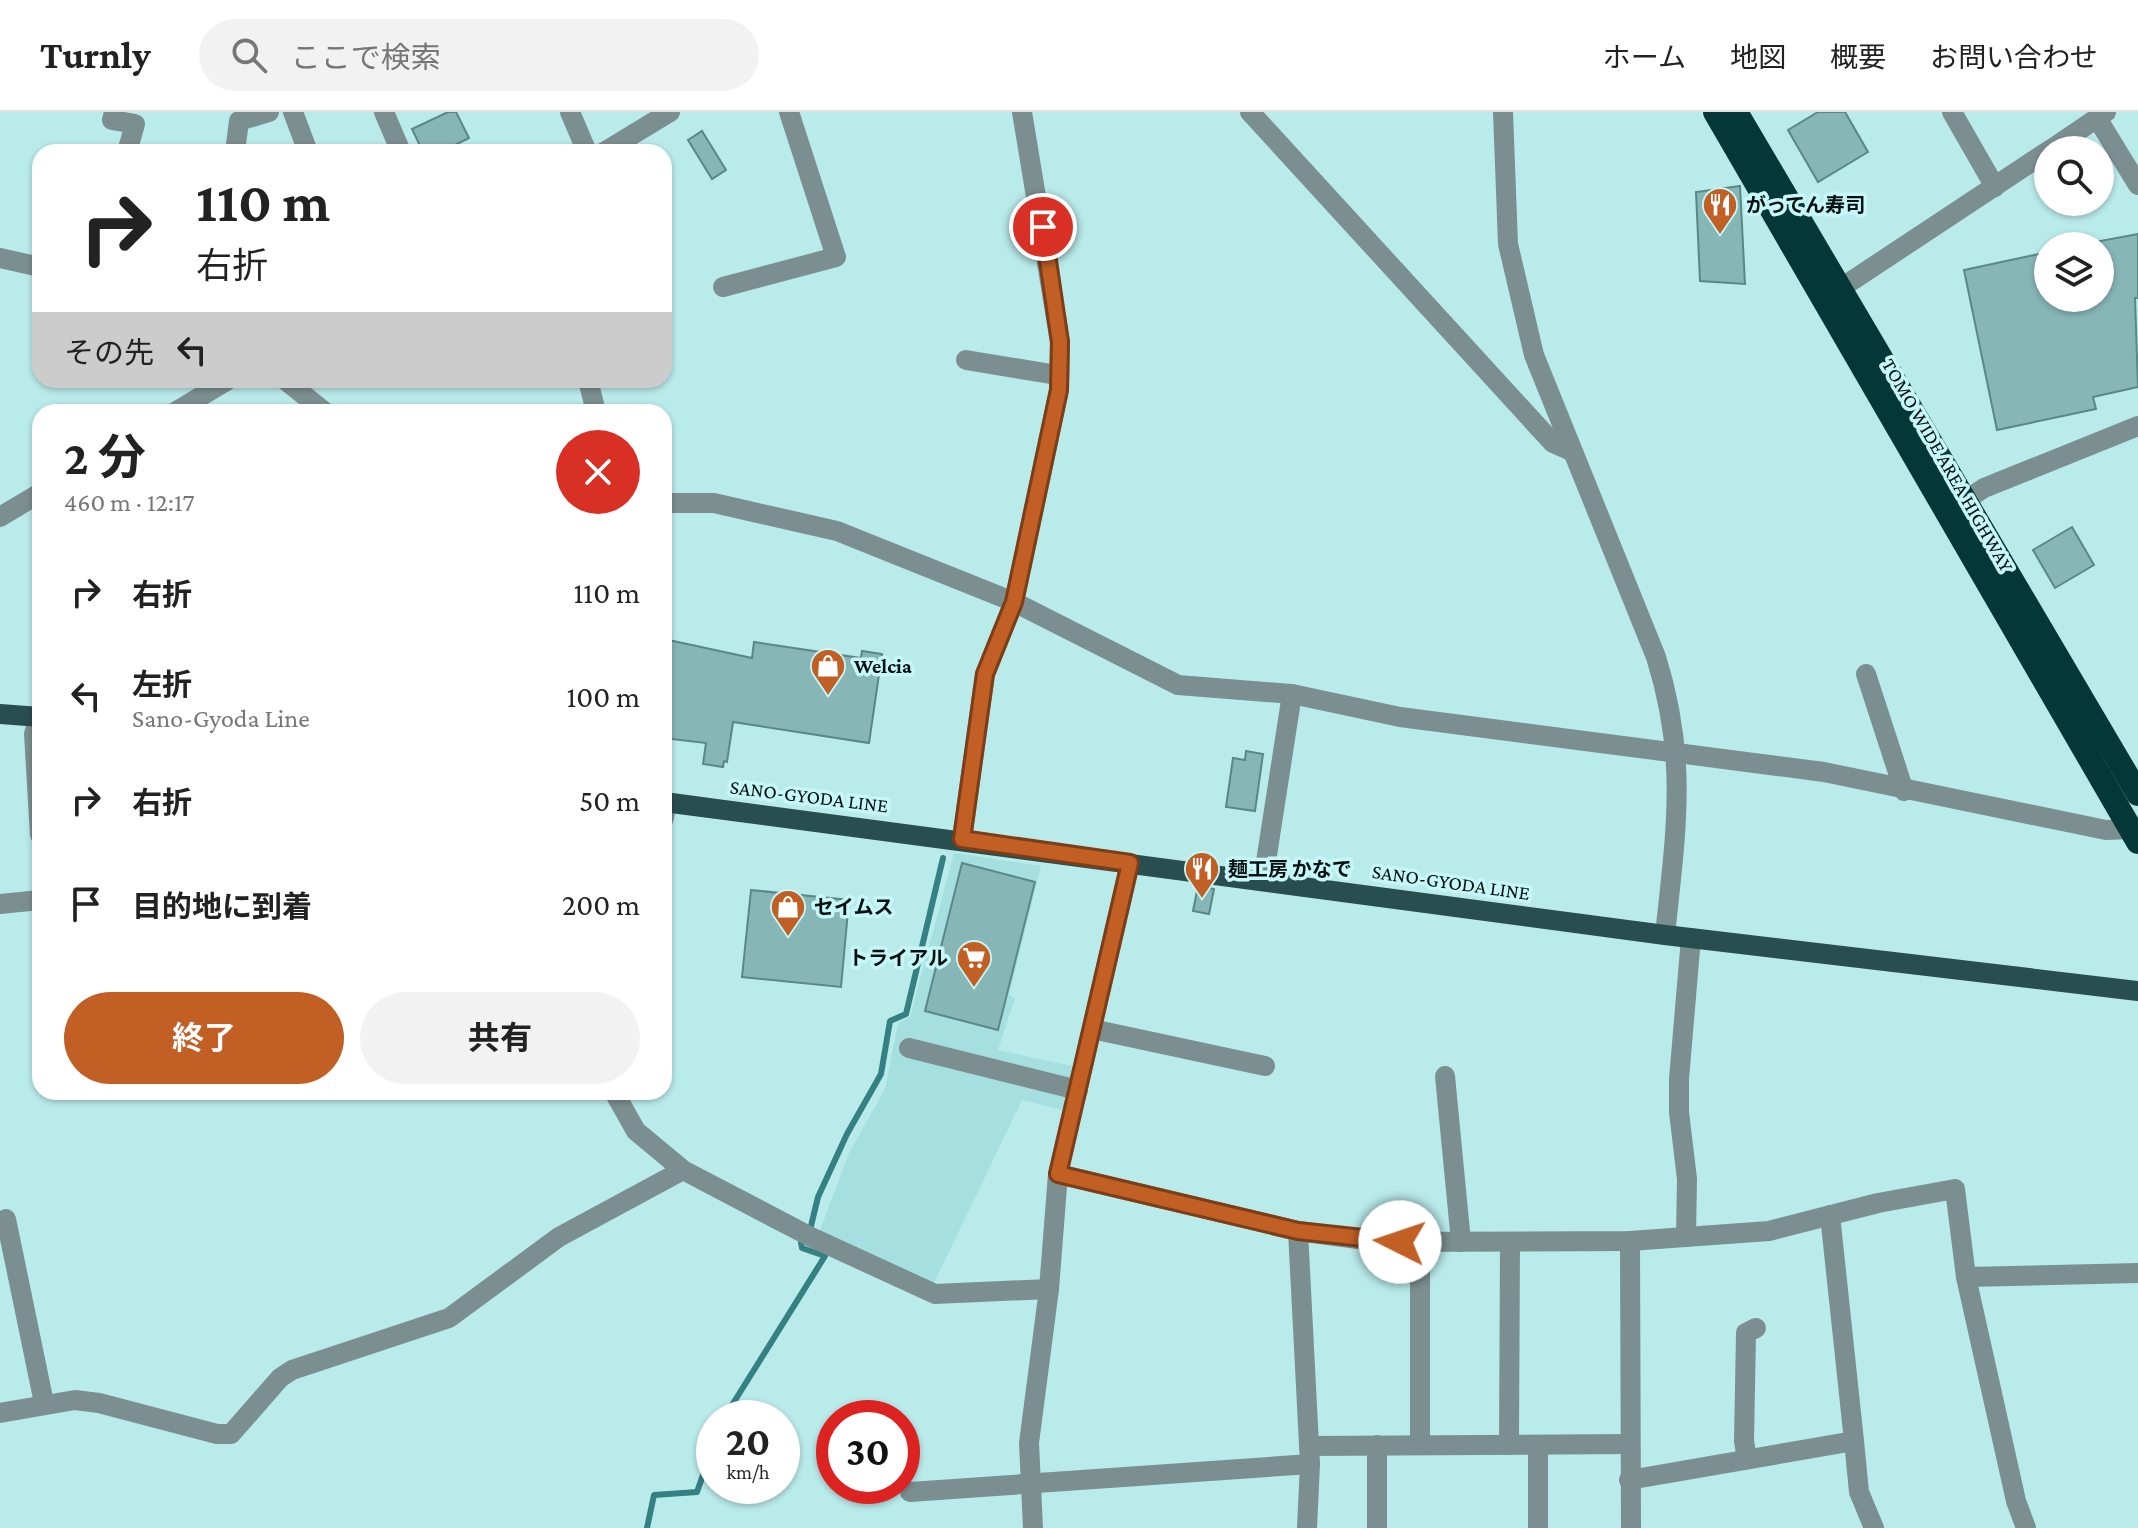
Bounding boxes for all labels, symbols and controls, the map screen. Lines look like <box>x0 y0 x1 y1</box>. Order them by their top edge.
search box <box>199 19 759 91</box>
icon: search <box>227 33 271 77</box>
text: Turnly <box>40 34 151 76</box>
text: ここで検索 <box>291 41 441 74</box>
text: ホーム <box>1603 42 1686 73</box>
text: 地図 <box>1730 42 1786 73</box>
text: 概要 <box>1830 42 1886 73</box>
text: お問い合わせ <box>1930 42 2098 73</box>
map controls <box>2034 136 2114 312</box>
button: search <box>2034 136 2114 216</box>
text: 110 m <box>196 171 330 233</box>
icon: right <box>64 176 168 280</box>
restaurant icon: がってん寿司 <box>1701 186 1739 236</box>
pin <box>1009 193 1077 261</box>
place label: がってん寿司 <box>1746 194 1865 216</box>
icon: arrive <box>1021 205 1065 249</box>
button: layers <box>2034 232 2114 312</box>
text: 右折 <box>196 246 268 286</box>
icon: left <box>170 328 214 372</box>
text: その先 <box>64 336 154 369</box>
street label: TOMO WIDE AREA HIGHWAY <box>1878 355 2018 576</box>
button: close <box>556 430 640 514</box>
text: 2 分 <box>64 431 146 484</box>
text: 460 m · 12:17 <box>64 488 195 517</box>
icon: right <box>64 570 108 614</box>
text: 110 m <box>573 576 640 609</box>
text: 右折 <box>132 578 192 611</box>
shop icon: Welcia <box>809 647 847 697</box>
place label: Welcia <box>853 655 912 677</box>
text: 左折 <box>132 668 192 701</box>
icon: left <box>64 674 108 718</box>
text: 100 m <box>566 680 640 713</box>
text: Sano-Gyoda Line <box>132 704 310 733</box>
street label: SANO-GYODA LINE <box>729 775 889 817</box>
icon: right <box>64 778 108 822</box>
text: 50 m <box>579 784 640 817</box>
text: 右折 <box>132 786 192 819</box>
restaurant icon: 麺工房 かなで <box>1183 850 1221 900</box>
place label: 麺工房 かなで <box>1228 858 1352 880</box>
street label: SANO-GYODA LINE <box>1371 860 1531 904</box>
icon: arrive <box>64 882 108 926</box>
text: 200 m <box>562 888 640 921</box>
shop icon: セイムス <box>769 888 807 938</box>
text: 目的地に到着 <box>132 890 312 923</box>
place label: セイムス <box>814 896 894 918</box>
supermarket icon: トライアル <box>955 939 993 989</box>
place label: トライアル <box>848 947 948 969</box>
button: 終了 <box>64 992 344 1084</box>
button: 共有 <box>360 992 640 1084</box>
position arrow <box>1358 1200 1442 1284</box>
speed limit sign: 30 <box>816 1400 920 1504</box>
text: 20 <box>726 1419 770 1464</box>
text: km/h <box>726 1461 770 1483</box>

